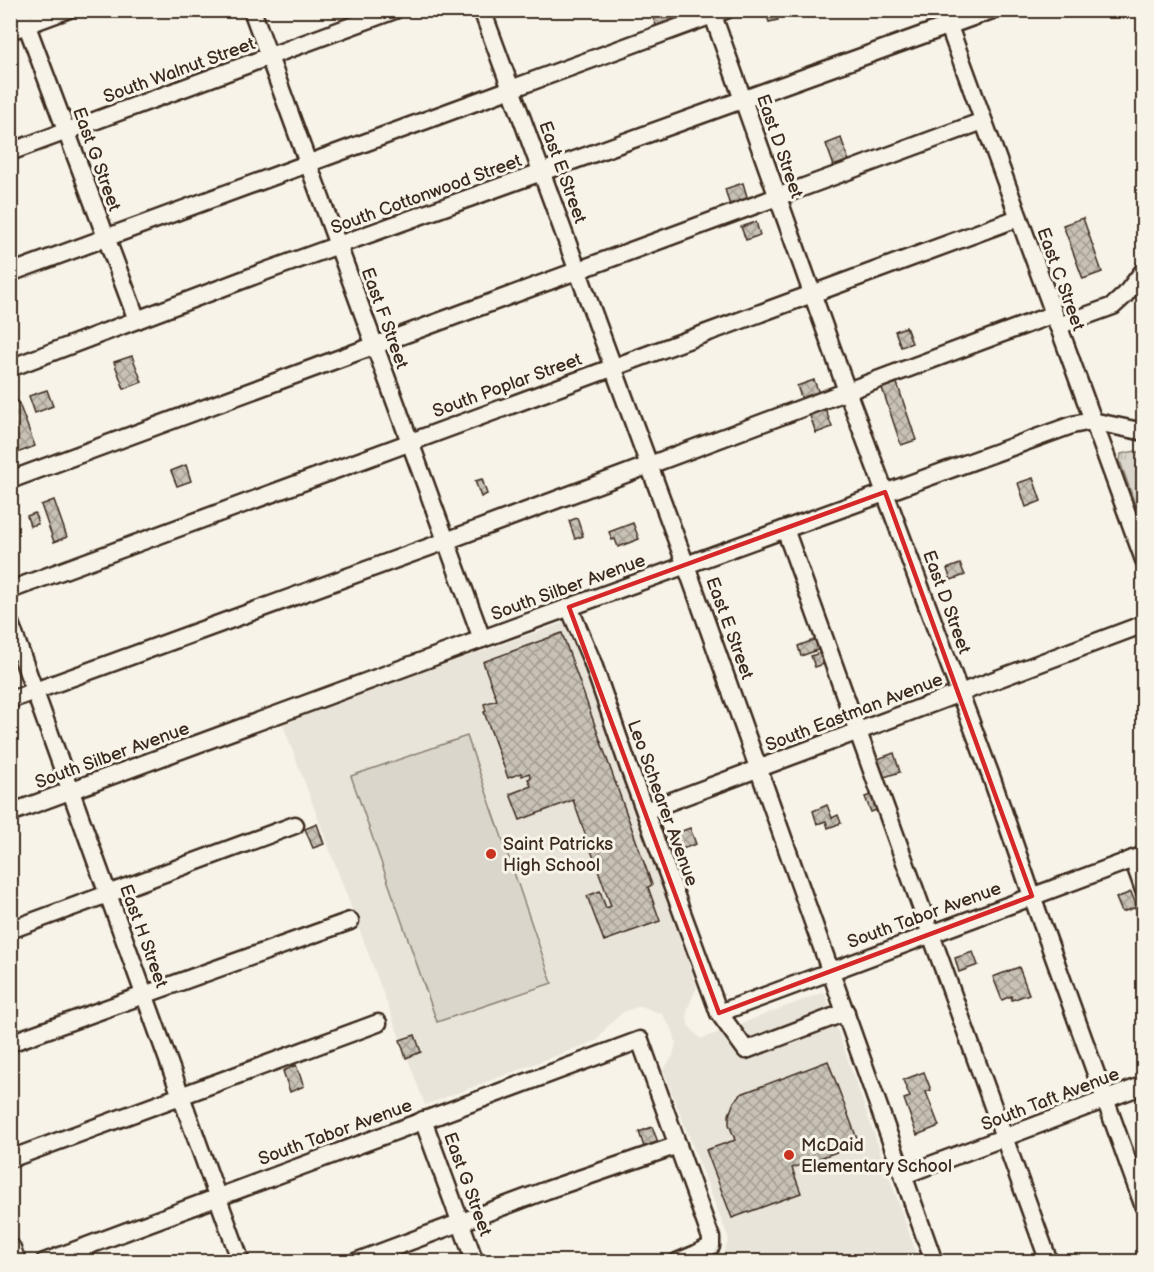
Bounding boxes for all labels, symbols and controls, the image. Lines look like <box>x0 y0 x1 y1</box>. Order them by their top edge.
street label: South Walnut Street <box>101 33 258 108</box>
street label: East D Street <box>752 91 807 201</box>
street label: East G Street <box>68 104 125 214</box>
street label: East E Street <box>534 118 591 227</box>
street label: South Cottonwood Street <box>328 150 525 239</box>
street label: East C Street <box>1032 225 1089 334</box>
street label: East F Street <box>357 265 413 372</box>
street label: South Poplar Street <box>430 349 585 422</box>
street label: East D Street <box>918 548 975 657</box>
street label: South Silber Avenue <box>488 550 648 625</box>
street label: East E Street <box>701 574 758 683</box>
street label: South Eastman Avenue <box>763 669 946 756</box>
street label: Leo Schearer Avenue <box>623 717 702 889</box>
street label: South Silber Avenue <box>32 718 192 793</box>
place label: Saint Patricks High School <box>503 834 613 876</box>
marker: Saint Patricks High School <box>484 847 498 861</box>
street label: South Tabor Avenue <box>844 878 1004 953</box>
street label: East H Street <box>115 882 172 991</box>
street label: South Taft Avenue <box>978 1063 1123 1135</box>
street label: South Tabor Avenue <box>255 1095 415 1170</box>
street label: East G Street <box>439 1129 496 1239</box>
place label: McDaid Elementary School <box>801 1135 952 1177</box>
marker: McDaid Elementary School <box>782 1148 796 1162</box>

